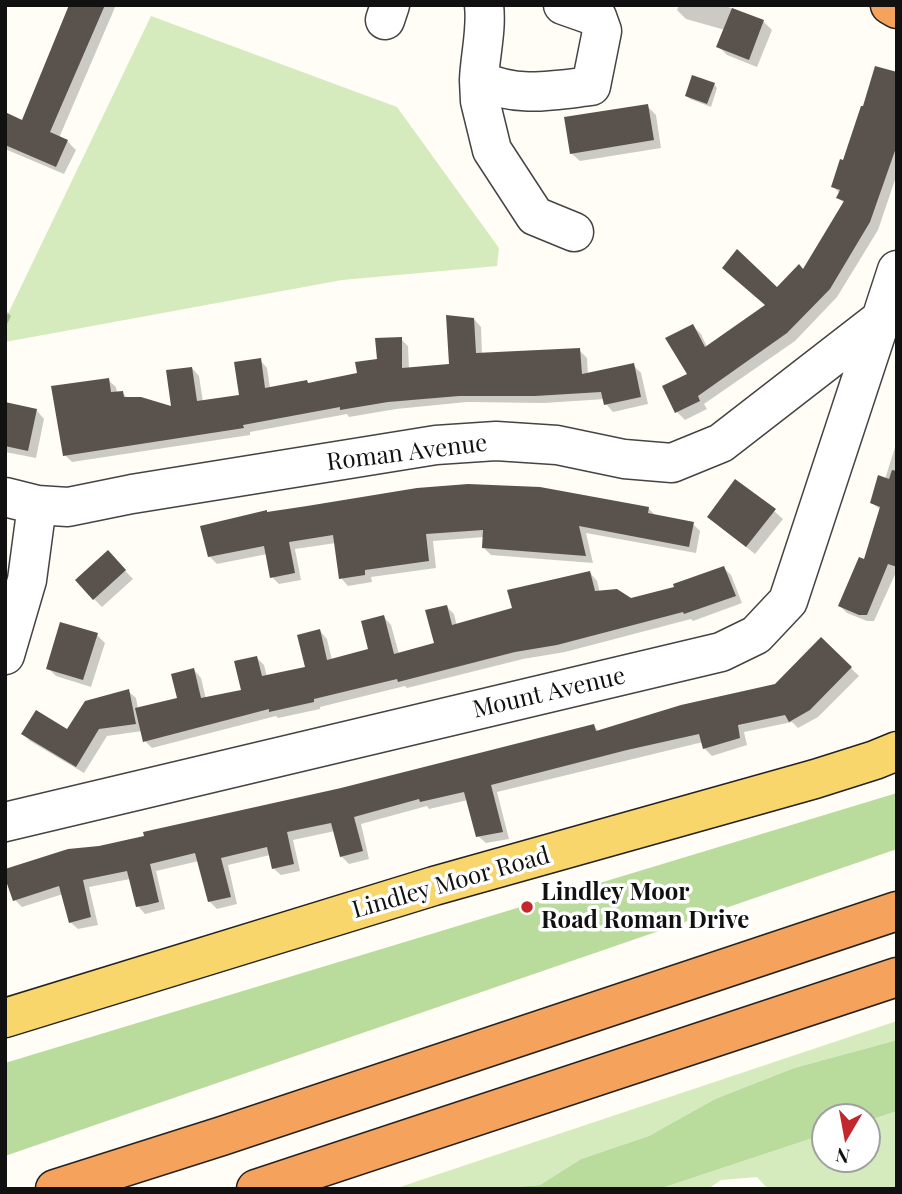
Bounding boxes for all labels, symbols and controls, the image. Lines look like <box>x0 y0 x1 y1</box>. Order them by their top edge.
street label: Roman Avenue <box>325 429 489 477</box>
street label: Mount Avenue <box>470 661 628 725</box>
street label: Lindley Moor Road <box>349 841 553 925</box>
place label: Lindley Moor Road Roman Drive <box>541 879 749 935</box>
marker: Lindley Moor Road Roman Drive <box>519 899 535 915</box>
north arrow <box>811 1103 881 1173</box>
text: N <box>834 1143 852 1171</box>

